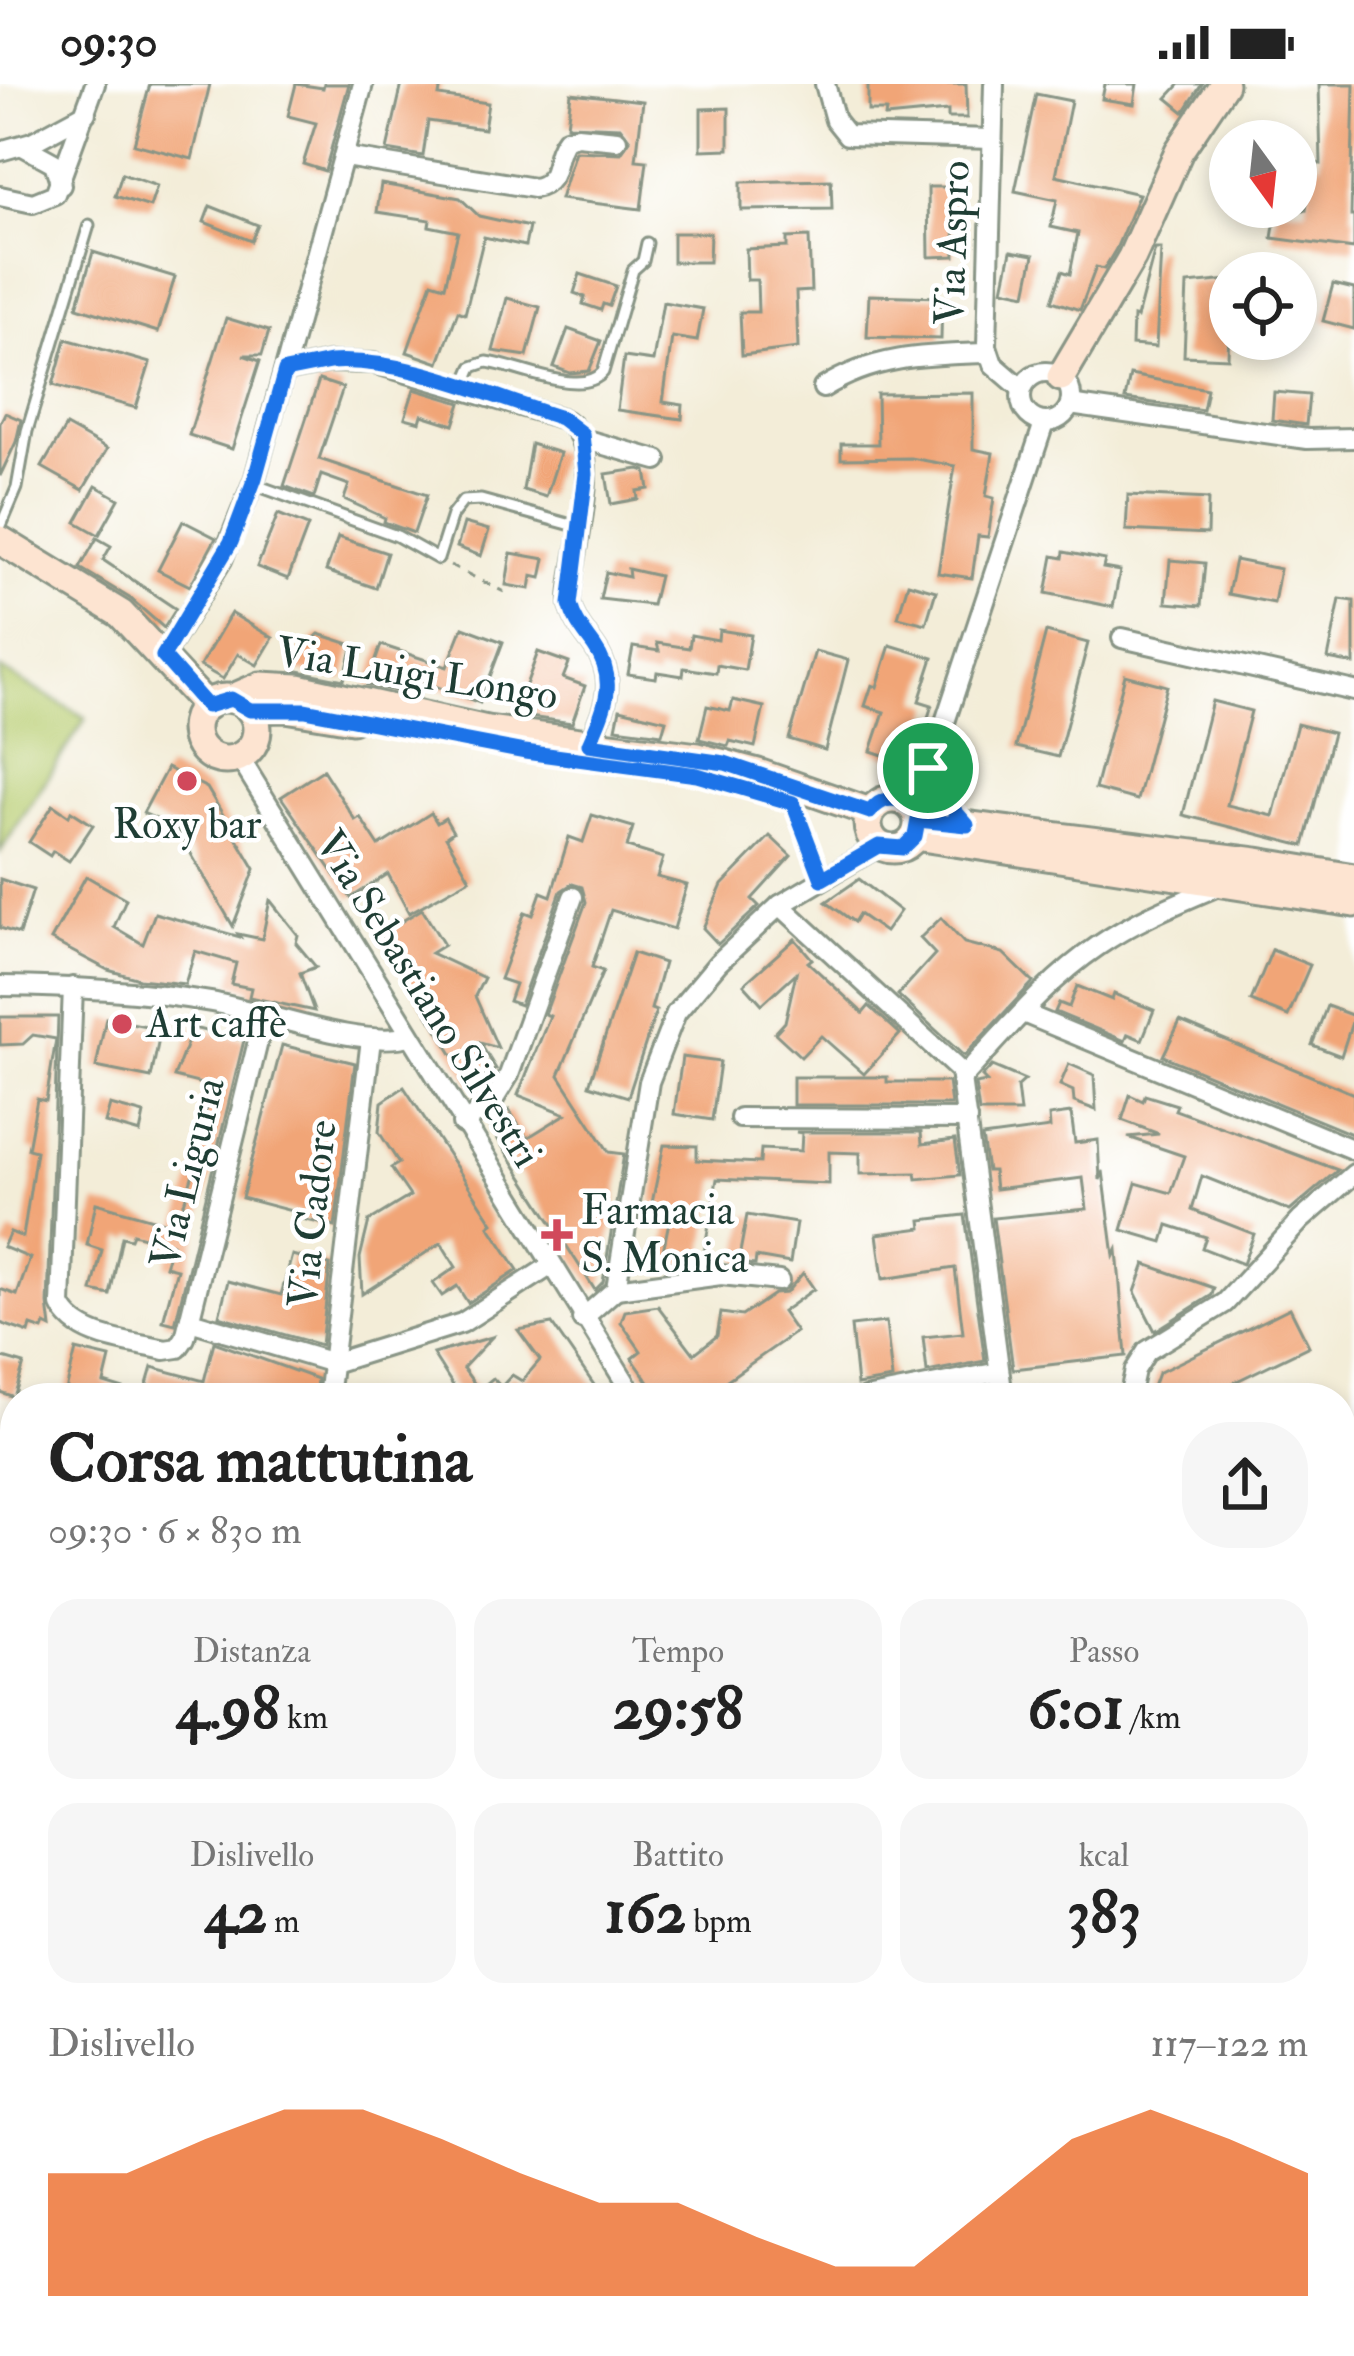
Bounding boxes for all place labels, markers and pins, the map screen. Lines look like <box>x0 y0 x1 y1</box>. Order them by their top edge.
pin <box>877 717 979 819</box>
marker: Roxy bar <box>174 768 200 794</box>
place label: Roxy bar <box>113 799 262 851</box>
place label: Art caffè <box>145 998 287 1050</box>
marker: Art caffè <box>109 1011 135 1037</box>
place label: Farmacia S. Monica <box>581 1185 749 1285</box>
marker: Farmacia S. Monica <box>544 1222 570 1248</box>

